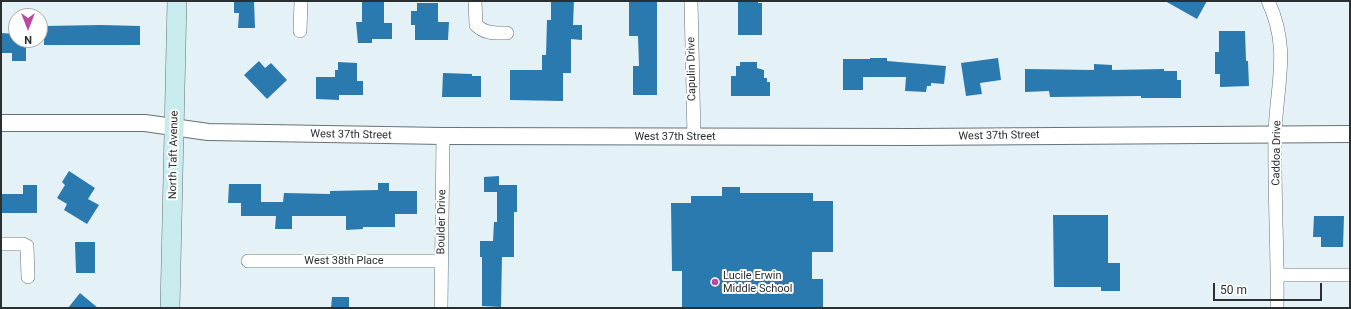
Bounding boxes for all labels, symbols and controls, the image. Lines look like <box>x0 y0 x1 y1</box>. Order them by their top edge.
north arrow <box>8 8 48 48</box>
text: N <box>24 33 32 46</box>
street label: Capulin Drive <box>685 37 699 101</box>
street label: North Taft Avenue <box>167 111 181 199</box>
street label: Caddoa Drive <box>1270 120 1284 186</box>
street label: West 37th Street <box>310 128 392 142</box>
street label: West 37th Street <box>958 129 1040 143</box>
street label: West 37th Street <box>634 130 716 144</box>
street label: Boulder Drive <box>435 189 449 255</box>
street label: West 38th Place <box>304 254 384 268</box>
place label: Lucile Erwin Middle School <box>723 269 792 295</box>
scale bar <box>1215 275 1324 301</box>
marker: Lucile Erwin Middle School <box>710 277 720 287</box>
text: 50 m <box>1220 283 1247 297</box>

